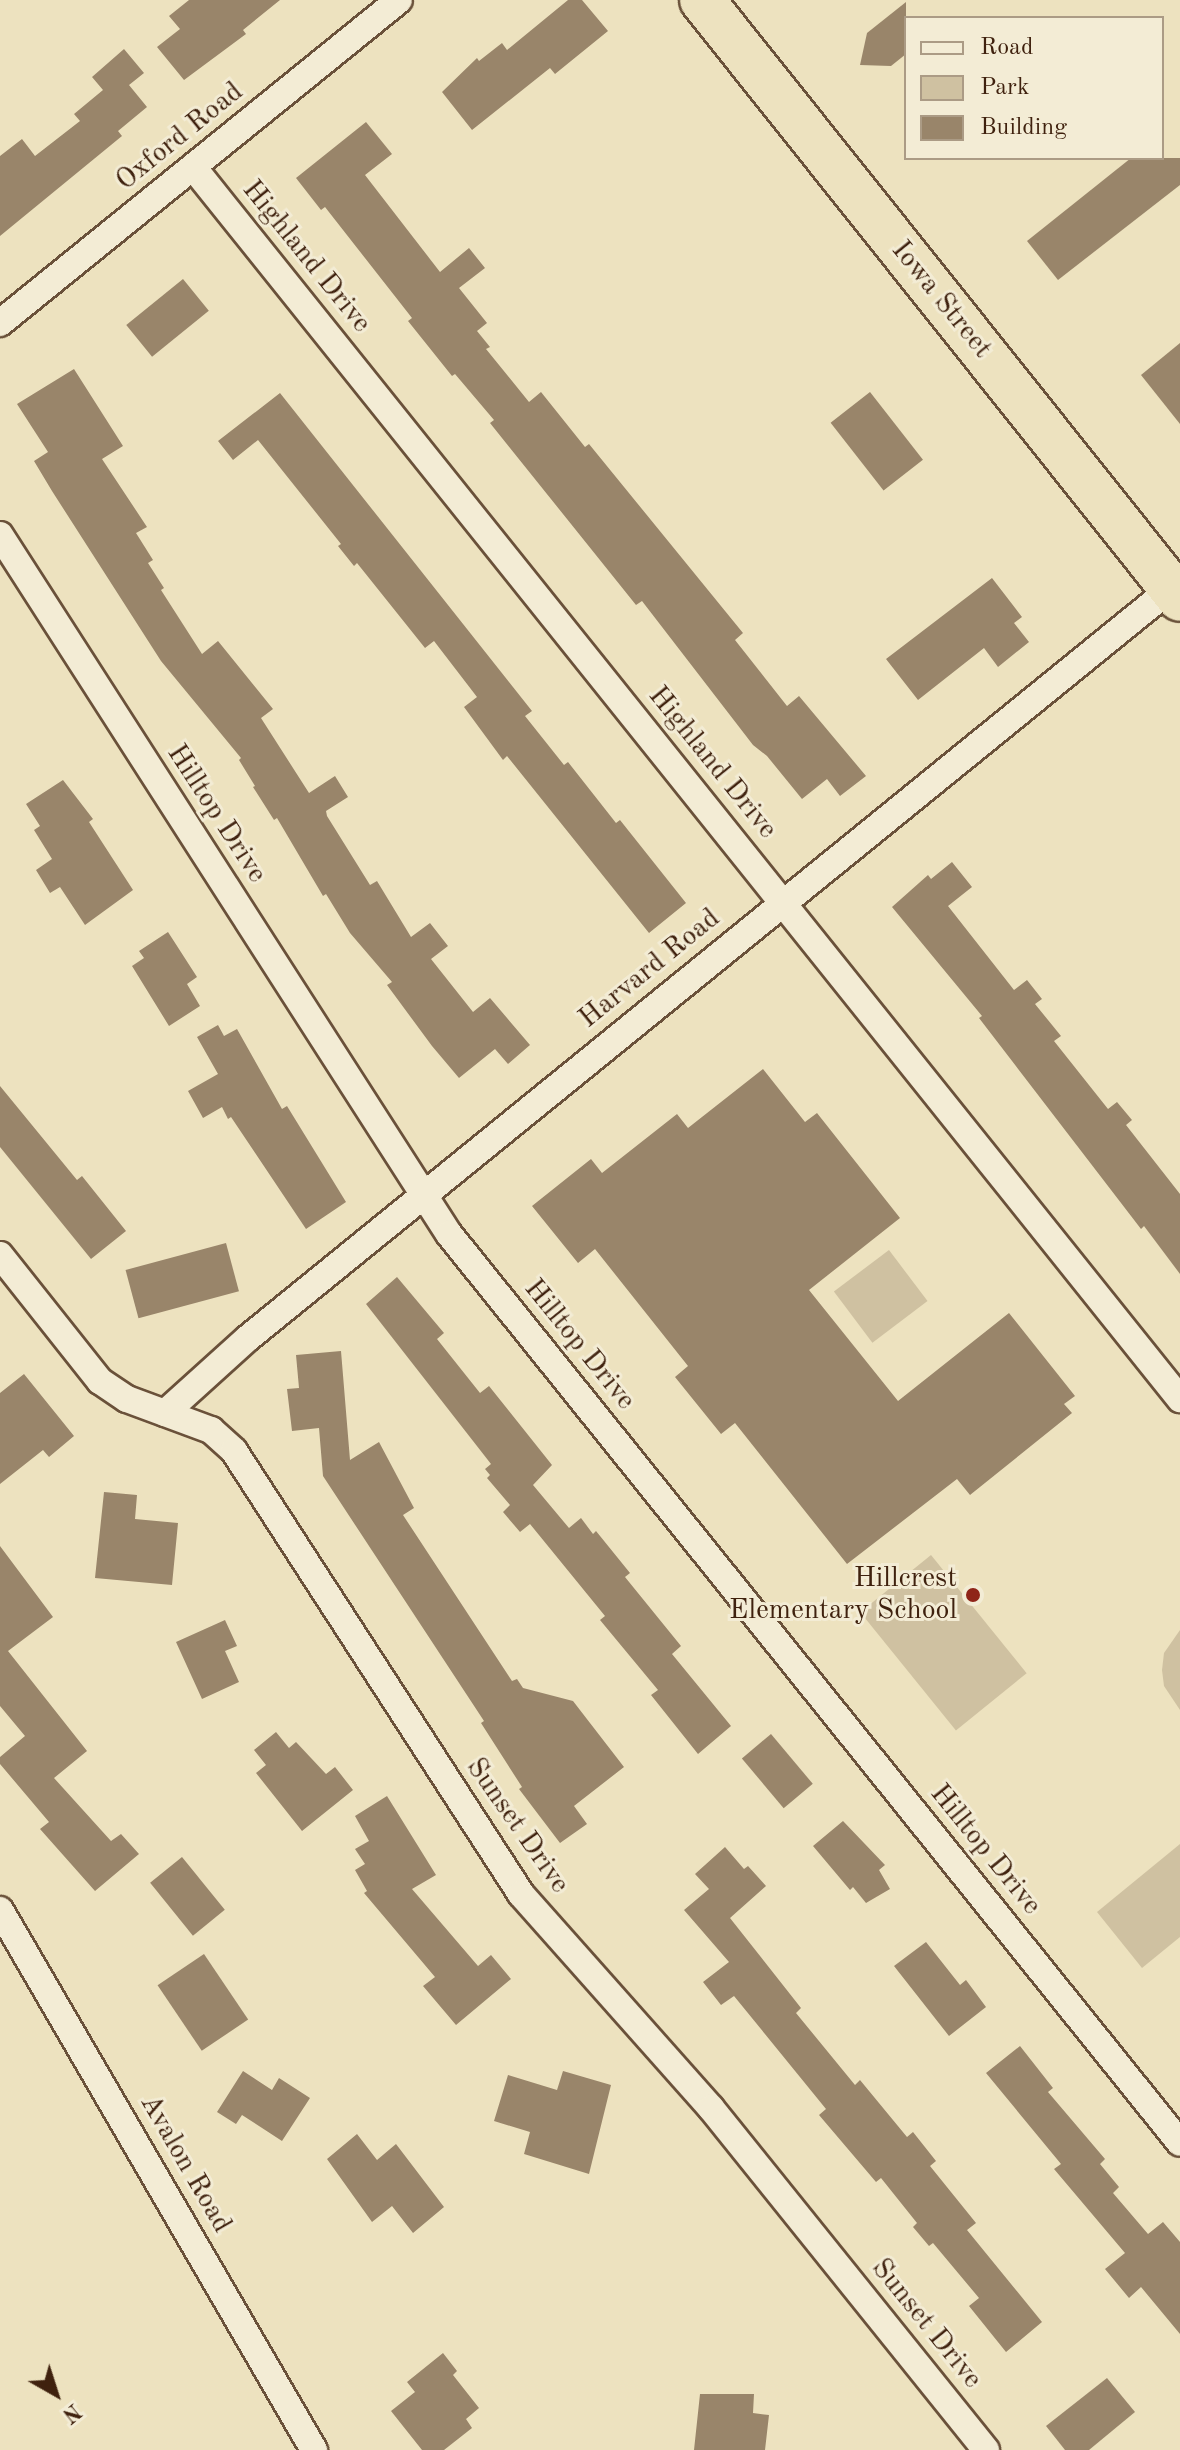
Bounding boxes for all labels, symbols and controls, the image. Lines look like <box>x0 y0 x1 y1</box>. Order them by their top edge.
legend <box>904 16 1164 160</box>
text: Road <box>980 36 1033 60</box>
street label: Oxford Road <box>110 76 250 198</box>
text: Park <box>980 76 1029 100</box>
text: Building <box>980 116 1067 140</box>
street label: Highland Drive <box>234 174 378 340</box>
street label: Iowa Street <box>884 235 998 365</box>
street label: Highland Drive <box>640 680 784 846</box>
street label: Hilltop Drive <box>159 739 273 889</box>
street label: Harvard Road <box>573 902 727 1036</box>
street label: Hilltop Drive <box>516 1273 642 1417</box>
place label: Hillcrest Elementary School <box>729 1562 957 1628</box>
marker: Hillcrest Elementary School <box>964 1586 982 1604</box>
street label: Sunset Drive <box>458 1752 576 1900</box>
street label: Hilltop Drive <box>922 1778 1048 1922</box>
street label: Avalon Road <box>132 2089 238 2239</box>
street label: Sunset Drive <box>863 2252 989 2396</box>
north arrow <box>16 2354 96 2434</box>
text: N <box>58 2399 85 2426</box>

